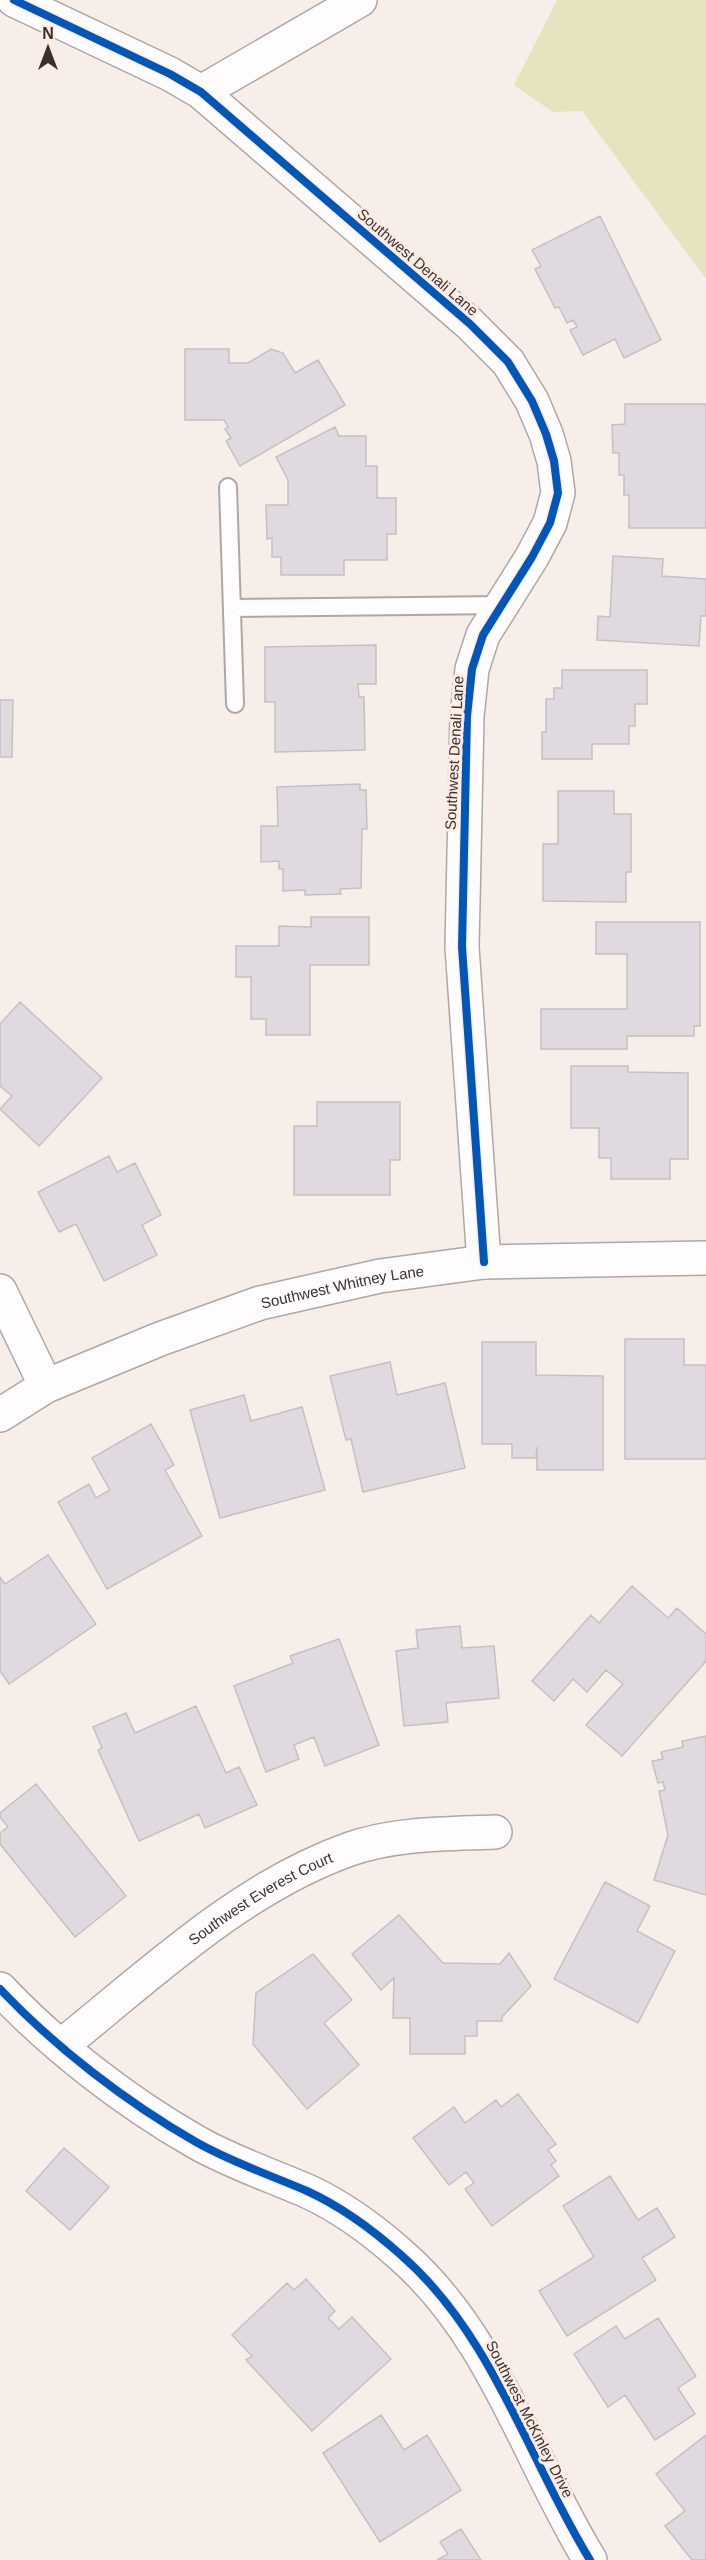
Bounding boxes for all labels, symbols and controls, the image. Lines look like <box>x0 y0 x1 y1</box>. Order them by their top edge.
north arrow <box>18 18 78 78</box>
text: N <box>42 25 54 42</box>
street label: Southwest Denali Lane <box>354 205 482 319</box>
street label: Southwest Denali Lane <box>441 676 467 830</box>
street label: Southwest Whitney Lane <box>259 1262 425 1311</box>
street label: Southwest Everest Court <box>185 1848 336 1948</box>
street label: Southwest McKinley Drive <box>483 2338 577 2500</box>

